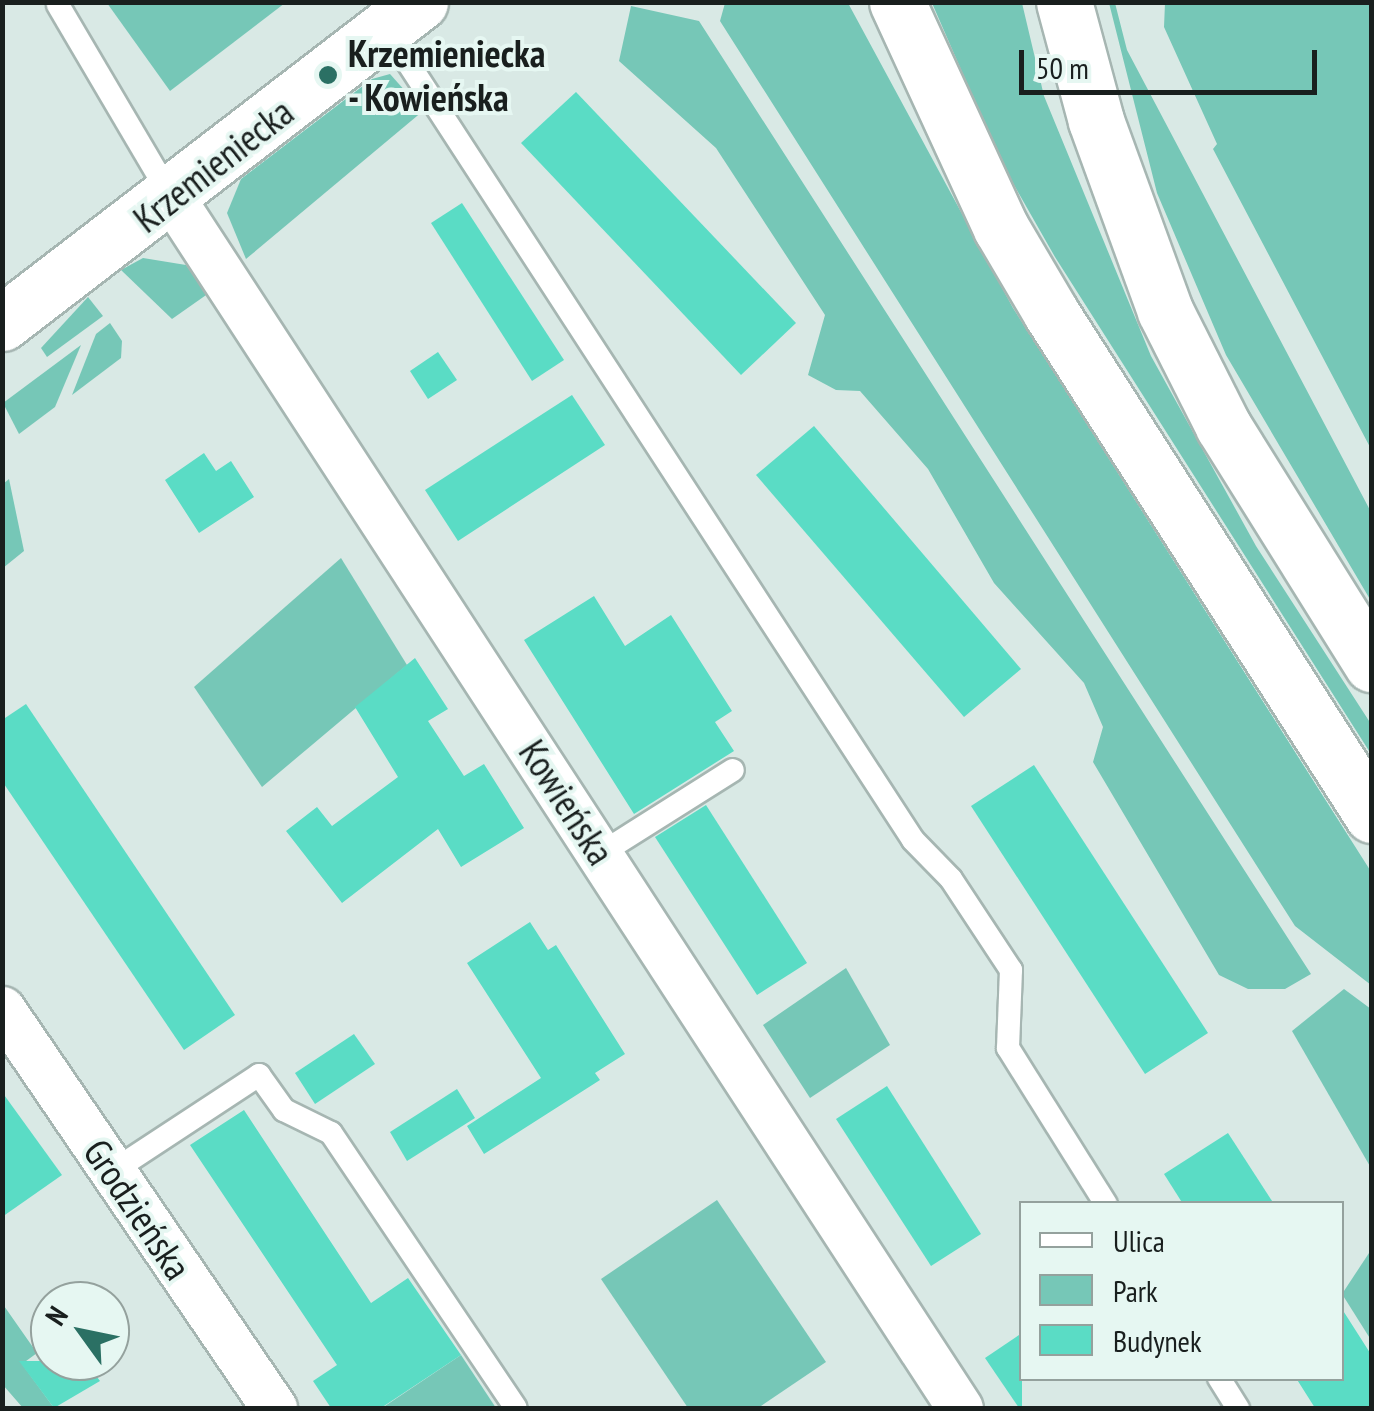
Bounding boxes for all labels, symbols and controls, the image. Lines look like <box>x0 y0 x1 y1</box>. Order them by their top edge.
place label: Krzemieniecka - Kowieńska <box>348 30 545 120</box>
scale bar <box>1024 30 1322 92</box>
text: 50 m <box>1036 48 1089 87</box>
marker: Krzemieniecka - Kowieńska <box>317 64 339 86</box>
street label: Krzemieniecka <box>124 89 302 241</box>
street label: Kowieńska <box>510 731 624 873</box>
street label: Grodzieńska <box>75 1130 201 1288</box>
legend <box>1019 1201 1344 1381</box>
text: Ulica <box>1113 1221 1165 1260</box>
text: Park <box>1113 1271 1158 1310</box>
north arrow <box>30 1281 130 1381</box>
text: N <box>36 1299 76 1332</box>
text: Budynek <box>1113 1321 1202 1360</box>

